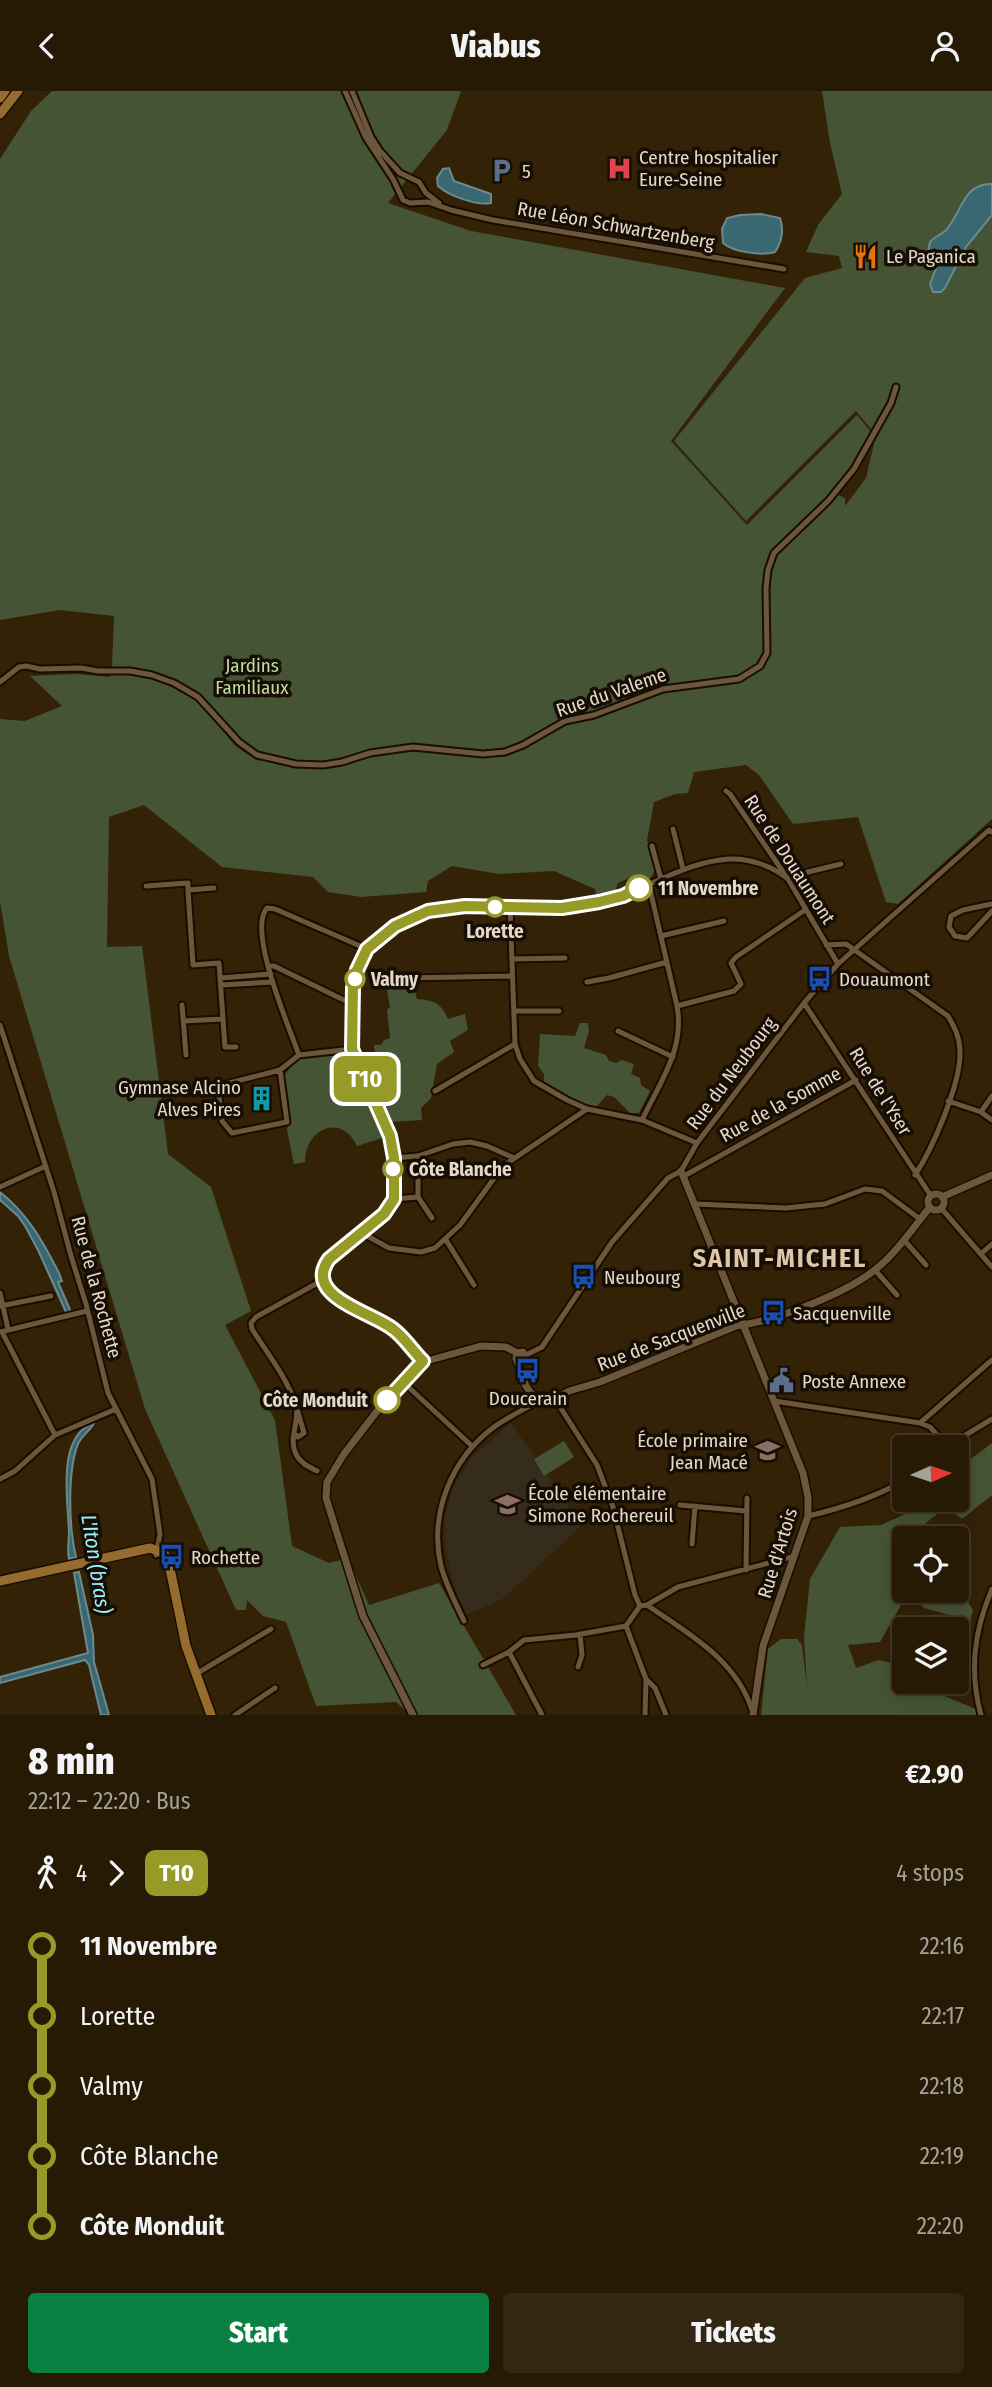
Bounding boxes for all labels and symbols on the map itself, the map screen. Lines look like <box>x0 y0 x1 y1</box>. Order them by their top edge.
place label: Centre hospitalier Eure-Seine <box>639 146 778 191</box>
hospital icon: Centre hospitalier Eure-Seine <box>605 154 633 182</box>
parking icon: 5 <box>488 157 516 185</box>
place label: 5 <box>522 160 531 183</box>
street label: Rue Léon Schwartzenberg <box>516 197 716 254</box>
restaurant icon: Le Paganica <box>852 242 880 270</box>
place label: Le Paganica <box>886 245 976 268</box>
park label: Jardins Familiaux <box>215 654 289 699</box>
street label: Rue du Valeme <box>553 663 669 722</box>
street label: Rue de Douaumont <box>739 790 840 929</box>
marker: 11 Novembre <box>626 875 652 901</box>
place label: 11 Novembre <box>658 877 759 900</box>
marker: Lorette <box>485 897 505 917</box>
place label: Lorette <box>466 920 524 943</box>
bus stop icon: Douaumont <box>805 965 833 993</box>
place label: Valmy <box>370 968 419 991</box>
place label: Douaumont <box>839 968 931 991</box>
marker: Valmy <box>345 969 365 989</box>
street label: Rue du Neubourg <box>682 1012 781 1134</box>
street label: Rue de l'Yser <box>844 1043 917 1140</box>
line badge: T10 <box>325 1056 405 1102</box>
street label: Rue de la Somme <box>716 1062 845 1147</box>
place label: Gymnase Alcino Alves Pires <box>118 1076 241 1121</box>
building icon: Gymnase Alcino Alves Pires <box>247 1084 275 1112</box>
place label: Côte Blanche <box>409 1158 512 1181</box>
marker: Côte Blanche <box>383 1159 403 1179</box>
street label: Rue de la Rochette <box>67 1214 127 1361</box>
district label: SAINT-MICHEL <box>693 1243 867 1274</box>
bus stop icon: Neubourg <box>570 1263 598 1291</box>
place label: Neubourg <box>604 1266 680 1289</box>
street label: Rue de Sacquenville <box>594 1299 748 1376</box>
bus stop icon: Sacquenville <box>759 1299 787 1327</box>
place label: Sacquenville <box>793 1302 891 1325</box>
bus stop icon: Doucerain <box>514 1356 542 1384</box>
public building icon: Poste Annexe <box>768 1367 796 1395</box>
place label: Poste Annexe <box>802 1370 906 1393</box>
marker: Côte Monduit <box>374 1387 400 1413</box>
place label: Doucerain <box>489 1387 567 1410</box>
place label: Côte Monduit <box>263 1389 368 1412</box>
place label: École primaire Jean Macé <box>637 1429 748 1474</box>
north arrow <box>892 1435 970 1512</box>
school or university icon: École primaire Jean Macé <box>754 1437 782 1465</box>
place label: École élémentaire Simone Rochereuil <box>528 1482 674 1527</box>
school or university icon: École élémentaire Simone Rochereuil <box>494 1490 522 1518</box>
street label: Rue d'Artois <box>753 1505 802 1601</box>
water label: L'Iton (bras) <box>75 1513 117 1615</box>
bus stop icon: Rochette <box>157 1543 185 1571</box>
place label: Rochette <box>191 1546 260 1569</box>

